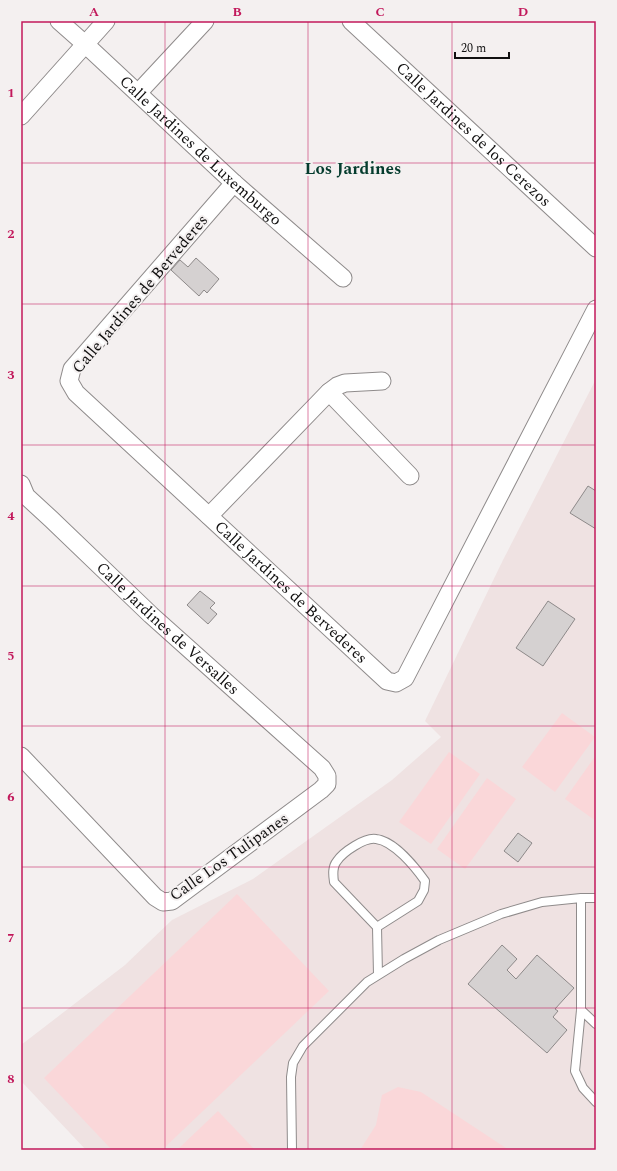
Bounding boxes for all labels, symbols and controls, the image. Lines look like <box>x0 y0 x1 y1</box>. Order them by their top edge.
text: A <box>89 2 99 22</box>
text: B <box>232 2 242 22</box>
text: C <box>375 2 385 22</box>
text: D <box>518 2 528 22</box>
scale bar <box>455 34 509 60</box>
text: 20 m <box>461 39 486 58</box>
street label: Calle Jardines de los Cerezos <box>390 56 557 213</box>
street label: Calle Jardines de Luxemburgo <box>114 70 287 231</box>
text: 1 <box>7 83 15 103</box>
district label: Los Jardines <box>305 156 401 182</box>
street label: Calle Jardines de Bervederes <box>66 209 214 379</box>
text: 2 <box>7 224 15 244</box>
text: 3 <box>7 365 15 385</box>
text: 4 <box>7 506 15 526</box>
street label: Calle Jardines de Bervederes <box>209 515 373 669</box>
street label: Calle Jardines de Versalles <box>91 556 245 701</box>
text: 5 <box>7 646 15 666</box>
text: 6 <box>7 787 15 807</box>
street label: Calle Los Tulipanes <box>165 807 293 907</box>
text: 7 <box>7 928 15 948</box>
text: 8 <box>7 1069 15 1089</box>

